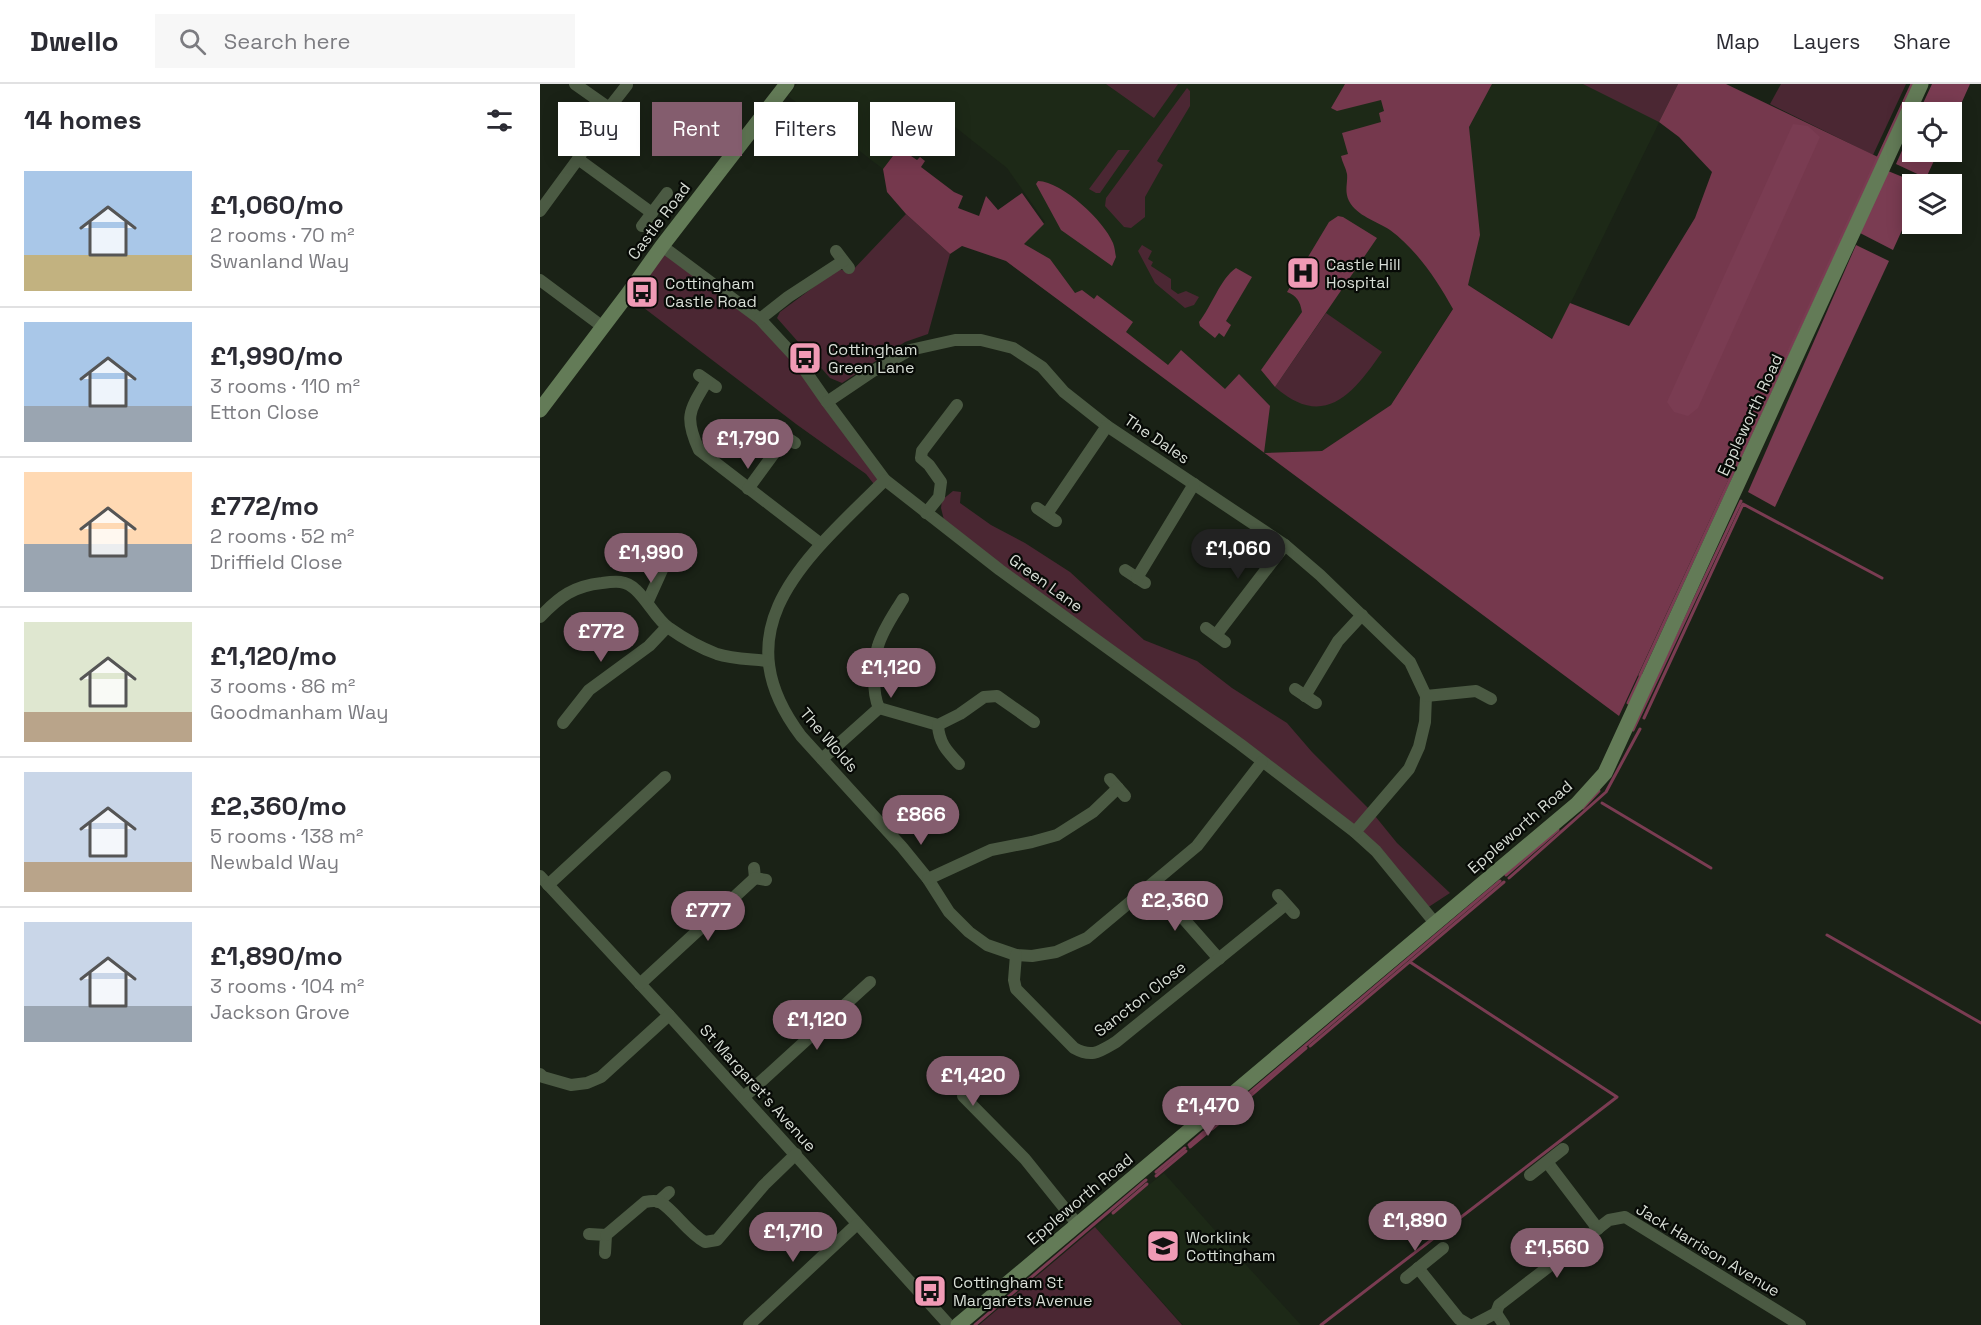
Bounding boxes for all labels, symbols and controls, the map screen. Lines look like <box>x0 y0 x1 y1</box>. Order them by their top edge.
search box <box>155 14 575 68</box>
text: Dwello <box>30 23 119 59</box>
icon: search <box>176 25 209 58</box>
text: Search here <box>224 27 351 55</box>
text: Map <box>1716 28 1760 55</box>
text: Layers <box>1793 28 1860 55</box>
text: Share <box>1893 28 1951 55</box>
chip: Buy <box>558 102 640 156</box>
chip: Rent <box>652 102 742 156</box>
chip: Filters <box>754 102 858 156</box>
chip: New <box>870 102 955 156</box>
map controls <box>1902 102 1962 234</box>
button: locate <box>1902 102 1962 162</box>
text: 14 homes <box>24 103 142 137</box>
icon: filters <box>483 104 516 137</box>
button: layers <box>1902 174 1962 234</box>
street label: Castle Road <box>623 178 695 264</box>
text: £1,060/mo <box>210 188 344 222</box>
icon: home <box>72 195 144 267</box>
text: 2 rooms · 70 m² <box>210 222 354 248</box>
text: Swanland Way <box>210 248 349 274</box>
place label: Castle Hill Hospital <box>1326 254 1401 293</box>
hospital icon: Castle Hill Hospital <box>1285 255 1321 291</box>
place label: Cottingham Castle Road <box>665 273 757 312</box>
bus stop icon: Cottingham Castle Road <box>624 274 660 310</box>
text: £1,990/mo <box>210 339 343 373</box>
place label: Cottingham Green Lane <box>828 339 917 378</box>
bus stop icon: Cottingham Green Lane <box>787 340 823 376</box>
icon: home <box>72 346 144 418</box>
street label: Eppleworth Road <box>1713 351 1787 479</box>
text: 3 rooms · 110 m² <box>210 373 360 399</box>
text: Etton Close <box>210 399 319 425</box>
street label: The Dales <box>1120 409 1194 469</box>
pin: £1,790 <box>699 419 797 470</box>
text: £1,790 <box>716 425 780 451</box>
text: £772/mo <box>210 489 319 523</box>
icon: home <box>72 496 144 568</box>
text: 2 rooms · 52 m² <box>210 523 354 549</box>
pin: £1,060 <box>1189 529 1287 580</box>
pin: £1,990 <box>602 533 700 584</box>
text: £1,060 <box>1205 535 1271 561</box>
text: £1,990 <box>618 539 684 565</box>
text: Driffield Close <box>210 549 343 575</box>
street label: Green Lane <box>1005 549 1087 617</box>
pin: £772 <box>565 612 637 663</box>
text: £772 <box>578 618 624 644</box>
text: £1,120/mo <box>210 639 337 673</box>
icon: home <box>72 646 144 718</box>
pin: £1,120 <box>842 648 940 699</box>
text: £1,120 <box>861 654 921 680</box>
text: 3 rooms · 86 m² <box>210 673 355 699</box>
text: Goodmanham Way <box>210 699 389 725</box>
street label: The Wolds <box>795 703 863 777</box>
street label: Eppleworth Road <box>1463 776 1577 878</box>
text: £2,360/mo <box>210 789 347 823</box>
pin: £866 <box>885 795 957 846</box>
icon: home <box>72 796 144 868</box>
text: £866 <box>896 801 946 827</box>
text: 5 rooms · 138 m² <box>210 823 363 849</box>
text: Newbald Way <box>210 849 339 875</box>
pin: £2,360 <box>1126 881 1224 932</box>
text: £2,360 <box>1141 887 1209 913</box>
pin: £777 <box>672 891 744 942</box>
text: £777 <box>685 897 731 923</box>
text: £1,890/mo <box>210 939 343 973</box>
icon: home <box>72 946 144 1018</box>
street label: Sancton Close <box>1090 957 1190 1041</box>
text: 3 rooms · 104 m² <box>210 973 364 999</box>
text: Jackson Grove <box>210 999 350 1025</box>
pin: £1,120 <box>768 1000 866 1051</box>
text: £1,120 <box>787 1006 847 1032</box>
street label: St Margaret's Avenue <box>695 1020 821 1156</box>
pin: £1,420 <box>924 1056 1022 1107</box>
text: £1,420 <box>940 1062 1006 1088</box>
pin: £1,470 <box>1159 1086 1257 1137</box>
text: £1,470 <box>1176 1092 1240 1118</box>
street label: Eppleworth Road <box>1023 1149 1137 1249</box>
street label: Jack Harrison Avenue <box>1632 1199 1784 1301</box>
pin: £1,890 <box>1366 1201 1464 1252</box>
text: £1,890 <box>1383 1207 1448 1233</box>
pin: £1,710 <box>744 1212 842 1263</box>
text: £1,710 <box>763 1218 823 1244</box>
place label: Worklink Cottingham <box>1186 1227 1275 1266</box>
school or university icon: Worklink Cottingham <box>1145 1228 1181 1264</box>
pin: £1,560 <box>1508 1228 1606 1279</box>
text: £1,560 <box>1525 1234 1590 1260</box>
place label: Cottingham St Margarets Avenue <box>953 1272 1092 1311</box>
bus stop icon: Cottingham St Margarets Avenue <box>912 1273 948 1309</box>

